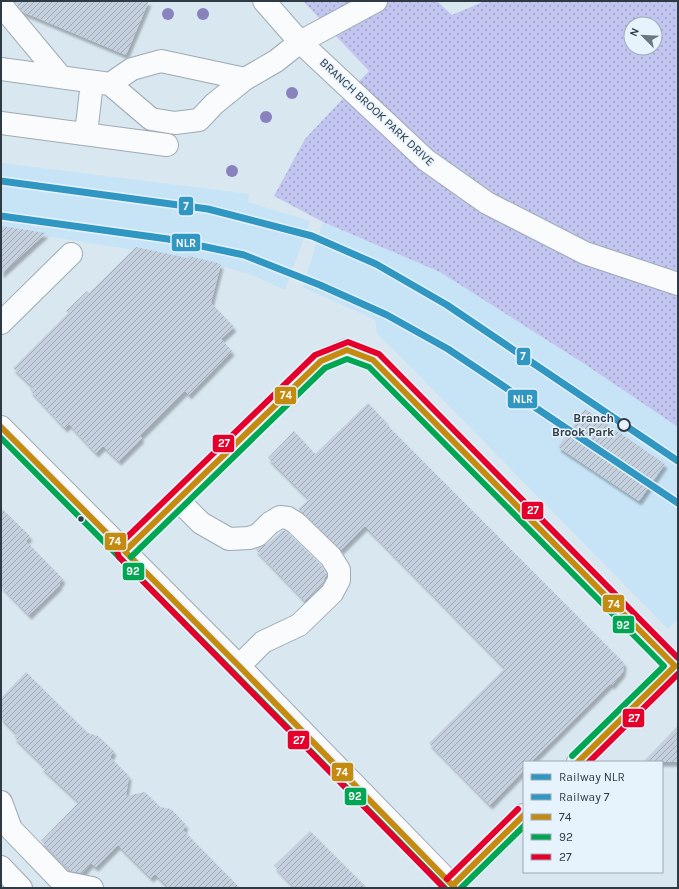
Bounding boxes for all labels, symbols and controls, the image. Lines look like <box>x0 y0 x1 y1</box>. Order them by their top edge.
north arrow <box>623 16 663 56</box>
text: N <box>627 26 642 38</box>
street label: BRANCH BROOK PARK DRIVE <box>317 55 437 169</box>
line badge: 7 <box>178 196 194 216</box>
text: 7 <box>183 200 189 213</box>
line badge: NLR <box>171 233 201 252</box>
text: NLR <box>176 237 196 250</box>
line badge: 7 <box>516 347 531 366</box>
text: 7 <box>520 350 526 363</box>
line badge: 74 <box>274 386 297 405</box>
text: 74 <box>280 389 292 402</box>
line badge: NLR <box>507 389 538 409</box>
text: NLR <box>513 393 533 406</box>
place label: Branch Brook Park <box>552 411 614 439</box>
marker: Branch Brook Park <box>617 418 631 432</box>
line badge: 27 <box>212 434 235 453</box>
text: 27 <box>218 437 231 450</box>
line badge: 27 <box>521 501 544 520</box>
text: 27 <box>527 504 540 517</box>
unlabelled marker <box>76 514 86 524</box>
line badge: 74 <box>104 532 127 551</box>
text: 74 <box>109 535 121 548</box>
line badge: 92 <box>122 562 145 581</box>
text: 92 <box>126 565 140 578</box>
line badge: 74 <box>602 594 625 613</box>
text: 74 <box>608 598 620 611</box>
line badge: 92 <box>612 615 635 634</box>
text: 92 <box>616 619 630 632</box>
line badge: 27 <box>622 708 645 728</box>
text: 27 <box>628 712 641 725</box>
line badge: 27 <box>287 730 310 750</box>
text: 27 <box>293 734 306 747</box>
legend <box>523 761 663 873</box>
line badge: 74 <box>331 762 354 782</box>
text: 74 <box>336 766 348 779</box>
text: Railway NLR <box>559 770 625 784</box>
line badge: 92 <box>344 787 367 806</box>
text: 92 <box>348 790 362 803</box>
text: Railway 7 <box>559 790 610 804</box>
text: 74 <box>559 810 572 824</box>
text: 92 <box>559 830 573 844</box>
text: 27 <box>559 850 572 864</box>

